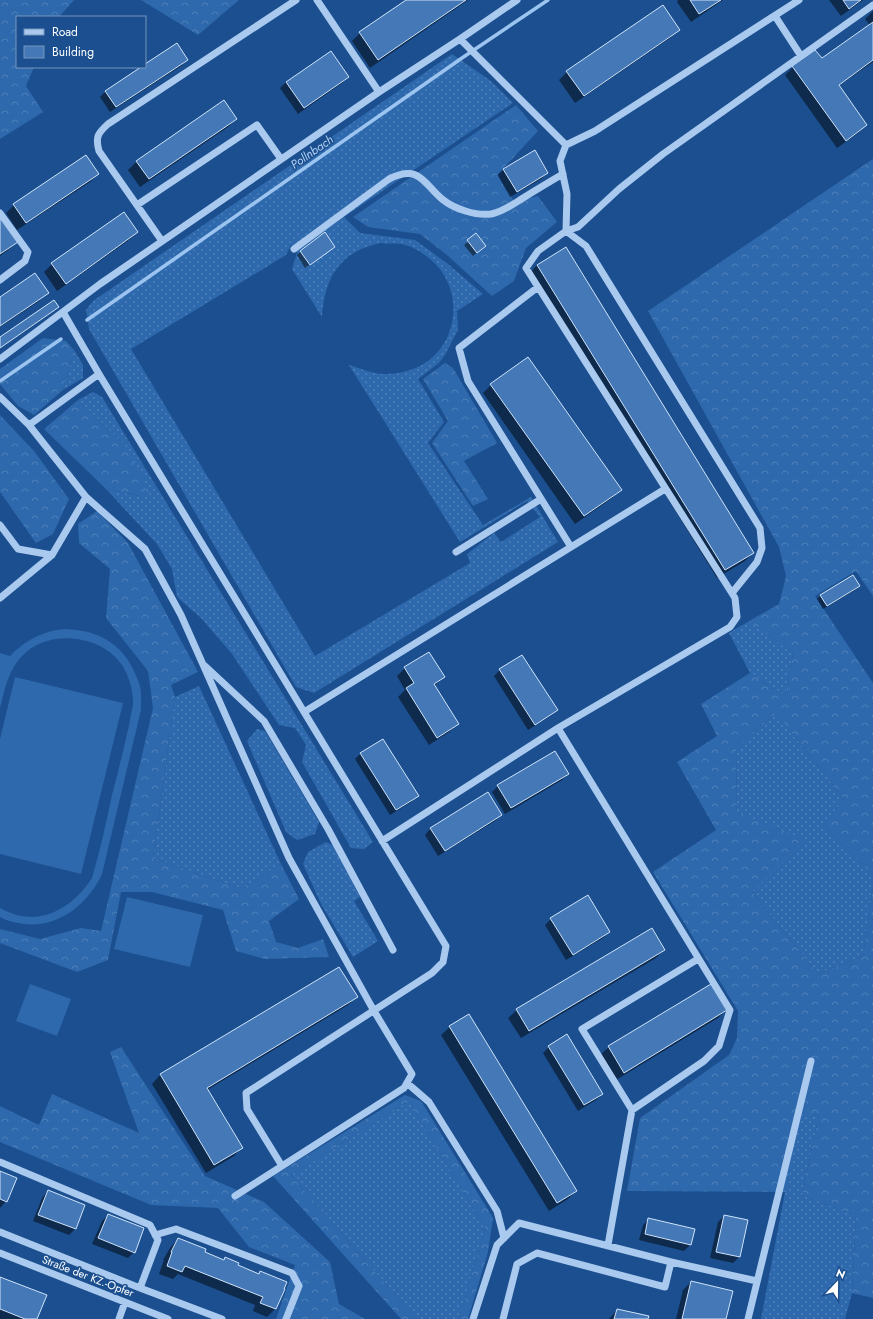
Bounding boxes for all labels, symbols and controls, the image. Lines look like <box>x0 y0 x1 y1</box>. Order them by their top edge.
legend <box>16 16 146 68</box>
text: Road <box>52 23 78 41</box>
text: Building <box>52 43 94 61</box>
water label: Pollnbach <box>287 131 337 173</box>
street label: Straße der KZ.-Opfer <box>40 1251 136 1301</box>
north arrow <box>817 1263 857 1303</box>
text: N <box>834 1265 848 1283</box>

